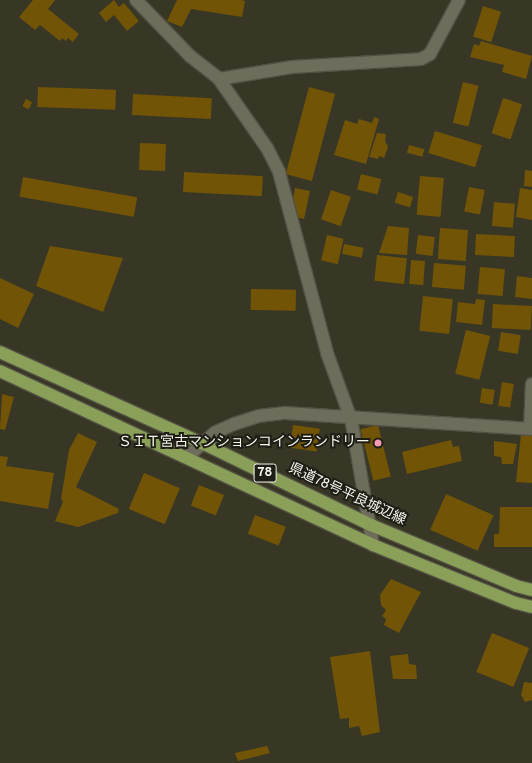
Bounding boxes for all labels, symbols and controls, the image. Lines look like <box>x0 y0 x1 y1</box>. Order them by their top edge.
place label: ＳＩＴ宮古マンションコインランドリー <box>118 435 370 451</box>
marker: ＳＩＴ宮古マンションコインランドリー <box>373 438 383 448</box>
street label: 県道78号平良城辺線 <box>286 460 408 530</box>
road number: 78 <box>253 462 277 484</box>

